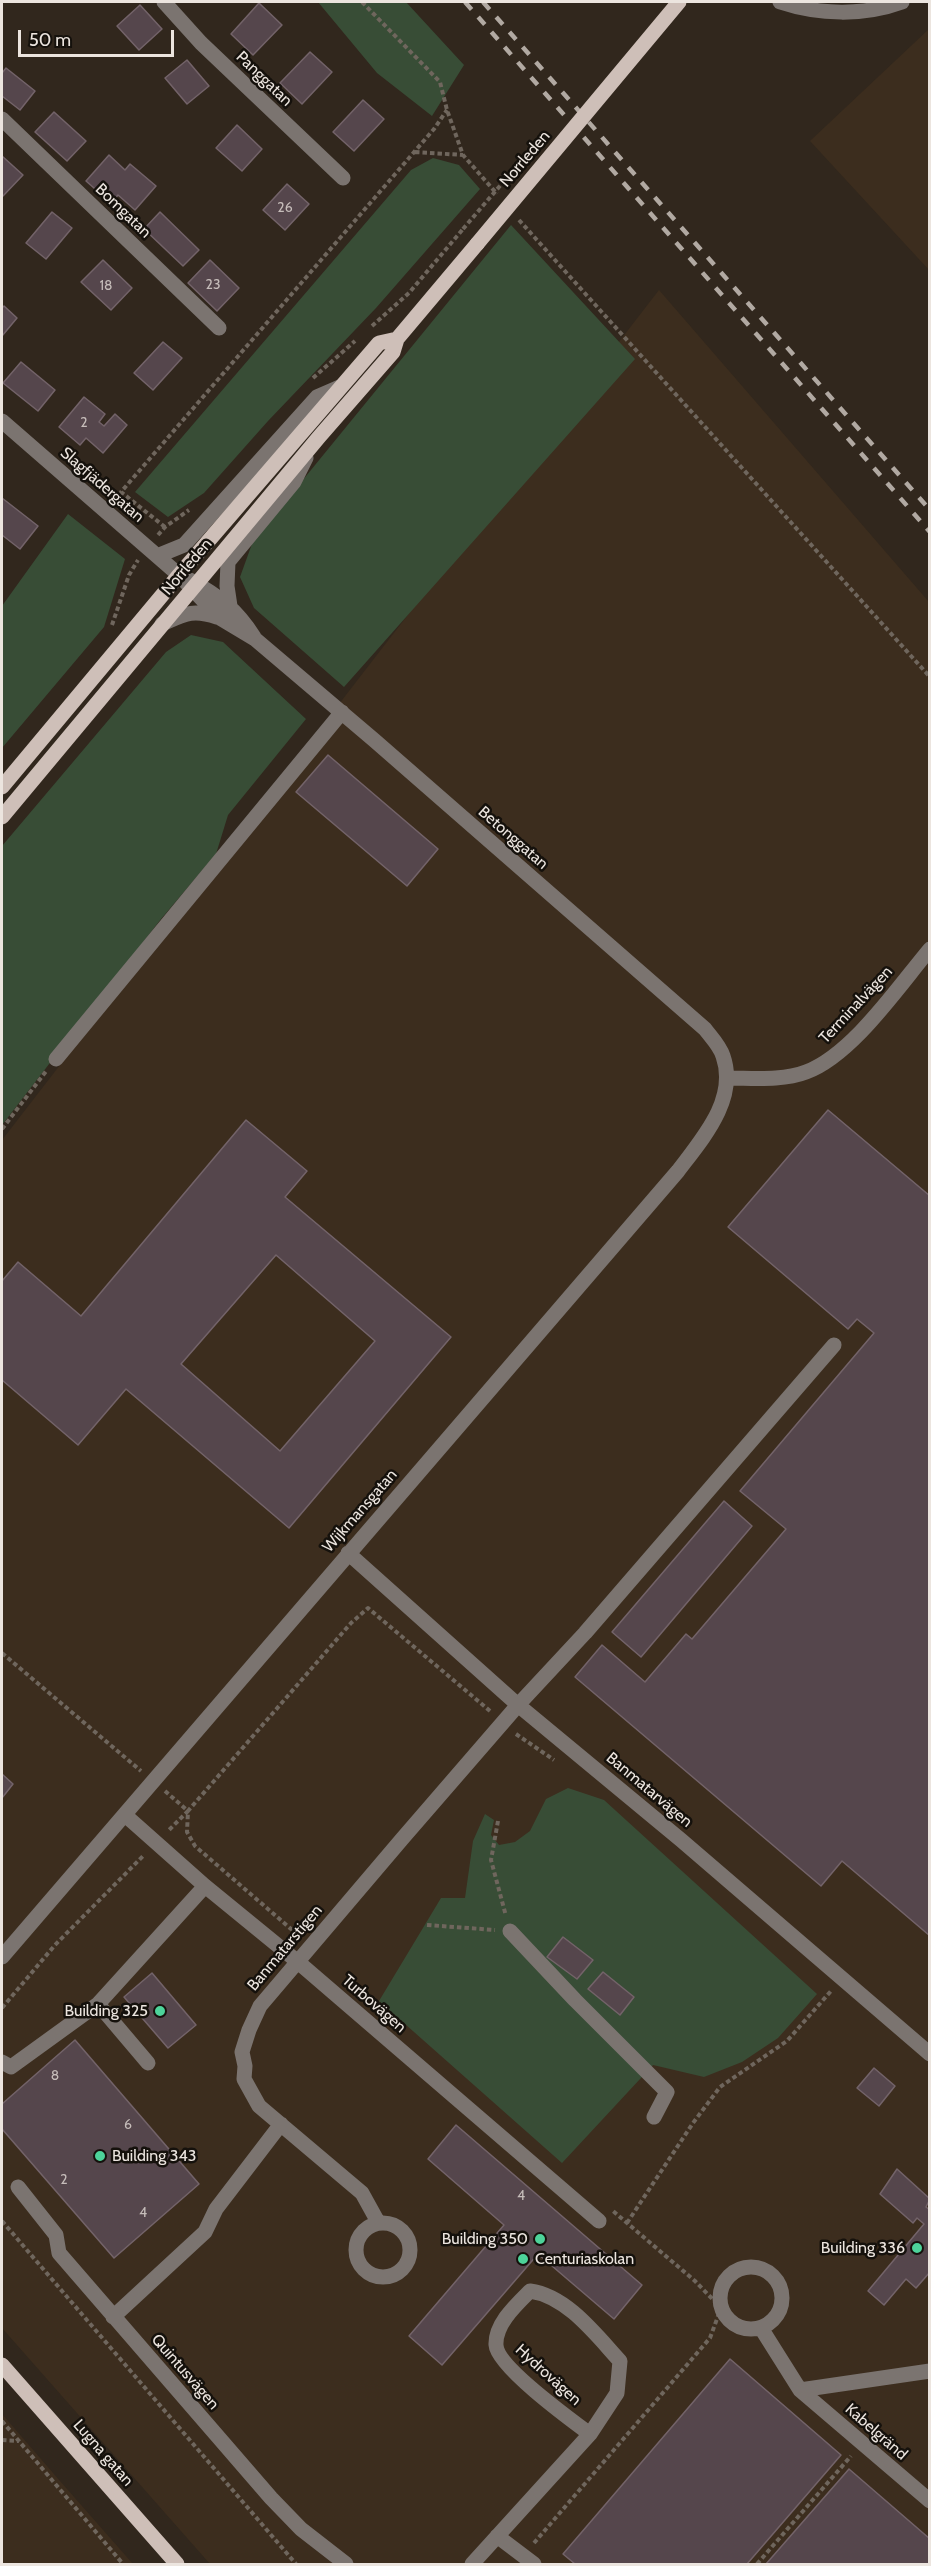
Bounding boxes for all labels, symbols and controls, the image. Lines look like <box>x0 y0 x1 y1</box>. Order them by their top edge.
scale bar <box>21 18 177 56</box>
text: 50 m <box>29 29 71 51</box>
street label: Panggatan <box>232 47 296 111</box>
street label: Norrleden <box>496 127 554 191</box>
street label: Bomgatan <box>91 180 155 242</box>
house number: 26 <box>277 200 293 216</box>
house number: 23 <box>206 277 220 293</box>
house number: 18 <box>99 278 113 294</box>
house number: 2 <box>80 415 88 431</box>
street label: Slagfjädergatan <box>56 443 148 527</box>
street label: Norrleden <box>158 535 216 599</box>
street label: Betonggatan <box>474 802 552 874</box>
street label: Terminalvägen <box>815 962 897 1048</box>
street label: Wijkmansgatan <box>319 1466 401 1556</box>
street label: Banmatarvägen <box>602 1748 696 1832</box>
street label: Banmatarstigen <box>243 1901 327 1995</box>
street label: Turbovägen <box>338 1971 410 2037</box>
place label: Building 325 <box>65 2001 148 2021</box>
marker: Building 325 <box>153 2004 167 2018</box>
house number: 8 <box>51 2068 59 2084</box>
house number: 6 <box>124 2117 132 2133</box>
place label: Building 343 <box>112 2146 196 2166</box>
marker: Building 343 <box>93 2149 107 2163</box>
house number: 2 <box>60 2172 68 2188</box>
house number: 4 <box>517 2188 525 2204</box>
house number: 4 <box>139 2205 147 2221</box>
place label: Building 350 <box>442 2229 528 2249</box>
marker: Building 350 <box>533 2232 547 2246</box>
place label: Building 336 <box>821 2238 905 2258</box>
marker: Building 336 <box>910 2241 924 2255</box>
place label: Centuriaskolan <box>535 2249 634 2269</box>
marker: Centuriaskolan <box>516 2252 530 2266</box>
street label: Quintusvägen <box>147 2330 223 2414</box>
street label: Hydrovägen <box>511 2340 585 2410</box>
street label: Kabelgränd <box>841 2400 911 2464</box>
street label: Lugna gatan <box>69 2416 137 2490</box>

